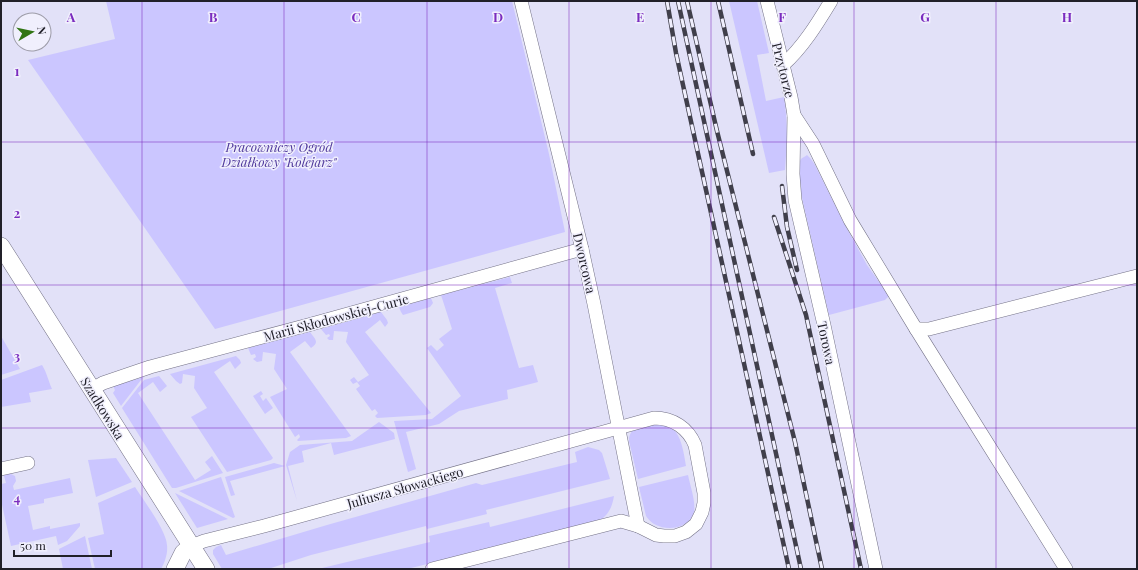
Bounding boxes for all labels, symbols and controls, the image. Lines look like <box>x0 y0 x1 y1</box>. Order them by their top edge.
text: A <box>66 8 76 25</box>
text: B <box>209 8 218 25</box>
text: C <box>351 8 361 25</box>
text: D <box>493 8 503 25</box>
text: E <box>636 8 644 25</box>
text: F <box>778 8 786 25</box>
text: G <box>920 8 930 25</box>
text: H <box>1062 8 1072 25</box>
north arrow <box>12 12 52 52</box>
text: N <box>34 25 50 36</box>
street label: Przytorze <box>769 41 799 100</box>
text: 1 <box>15 62 20 79</box>
park label: Pracowniczy Ogród Działkowy "Kolejarz" <box>221 138 338 170</box>
text: 2 <box>14 204 21 221</box>
street label: Dworcowa <box>570 231 600 295</box>
street label: Marii Skłodowskiej-Curie <box>262 289 411 345</box>
street label: Torowa <box>814 320 840 367</box>
text: 3 <box>14 347 20 364</box>
street label: Szadkowska <box>77 374 129 443</box>
street label: Juliusza Słowackiego <box>344 462 465 512</box>
text: 4 <box>14 489 21 506</box>
scale bar <box>14 532 111 558</box>
text: 50 m <box>20 537 46 553</box>

